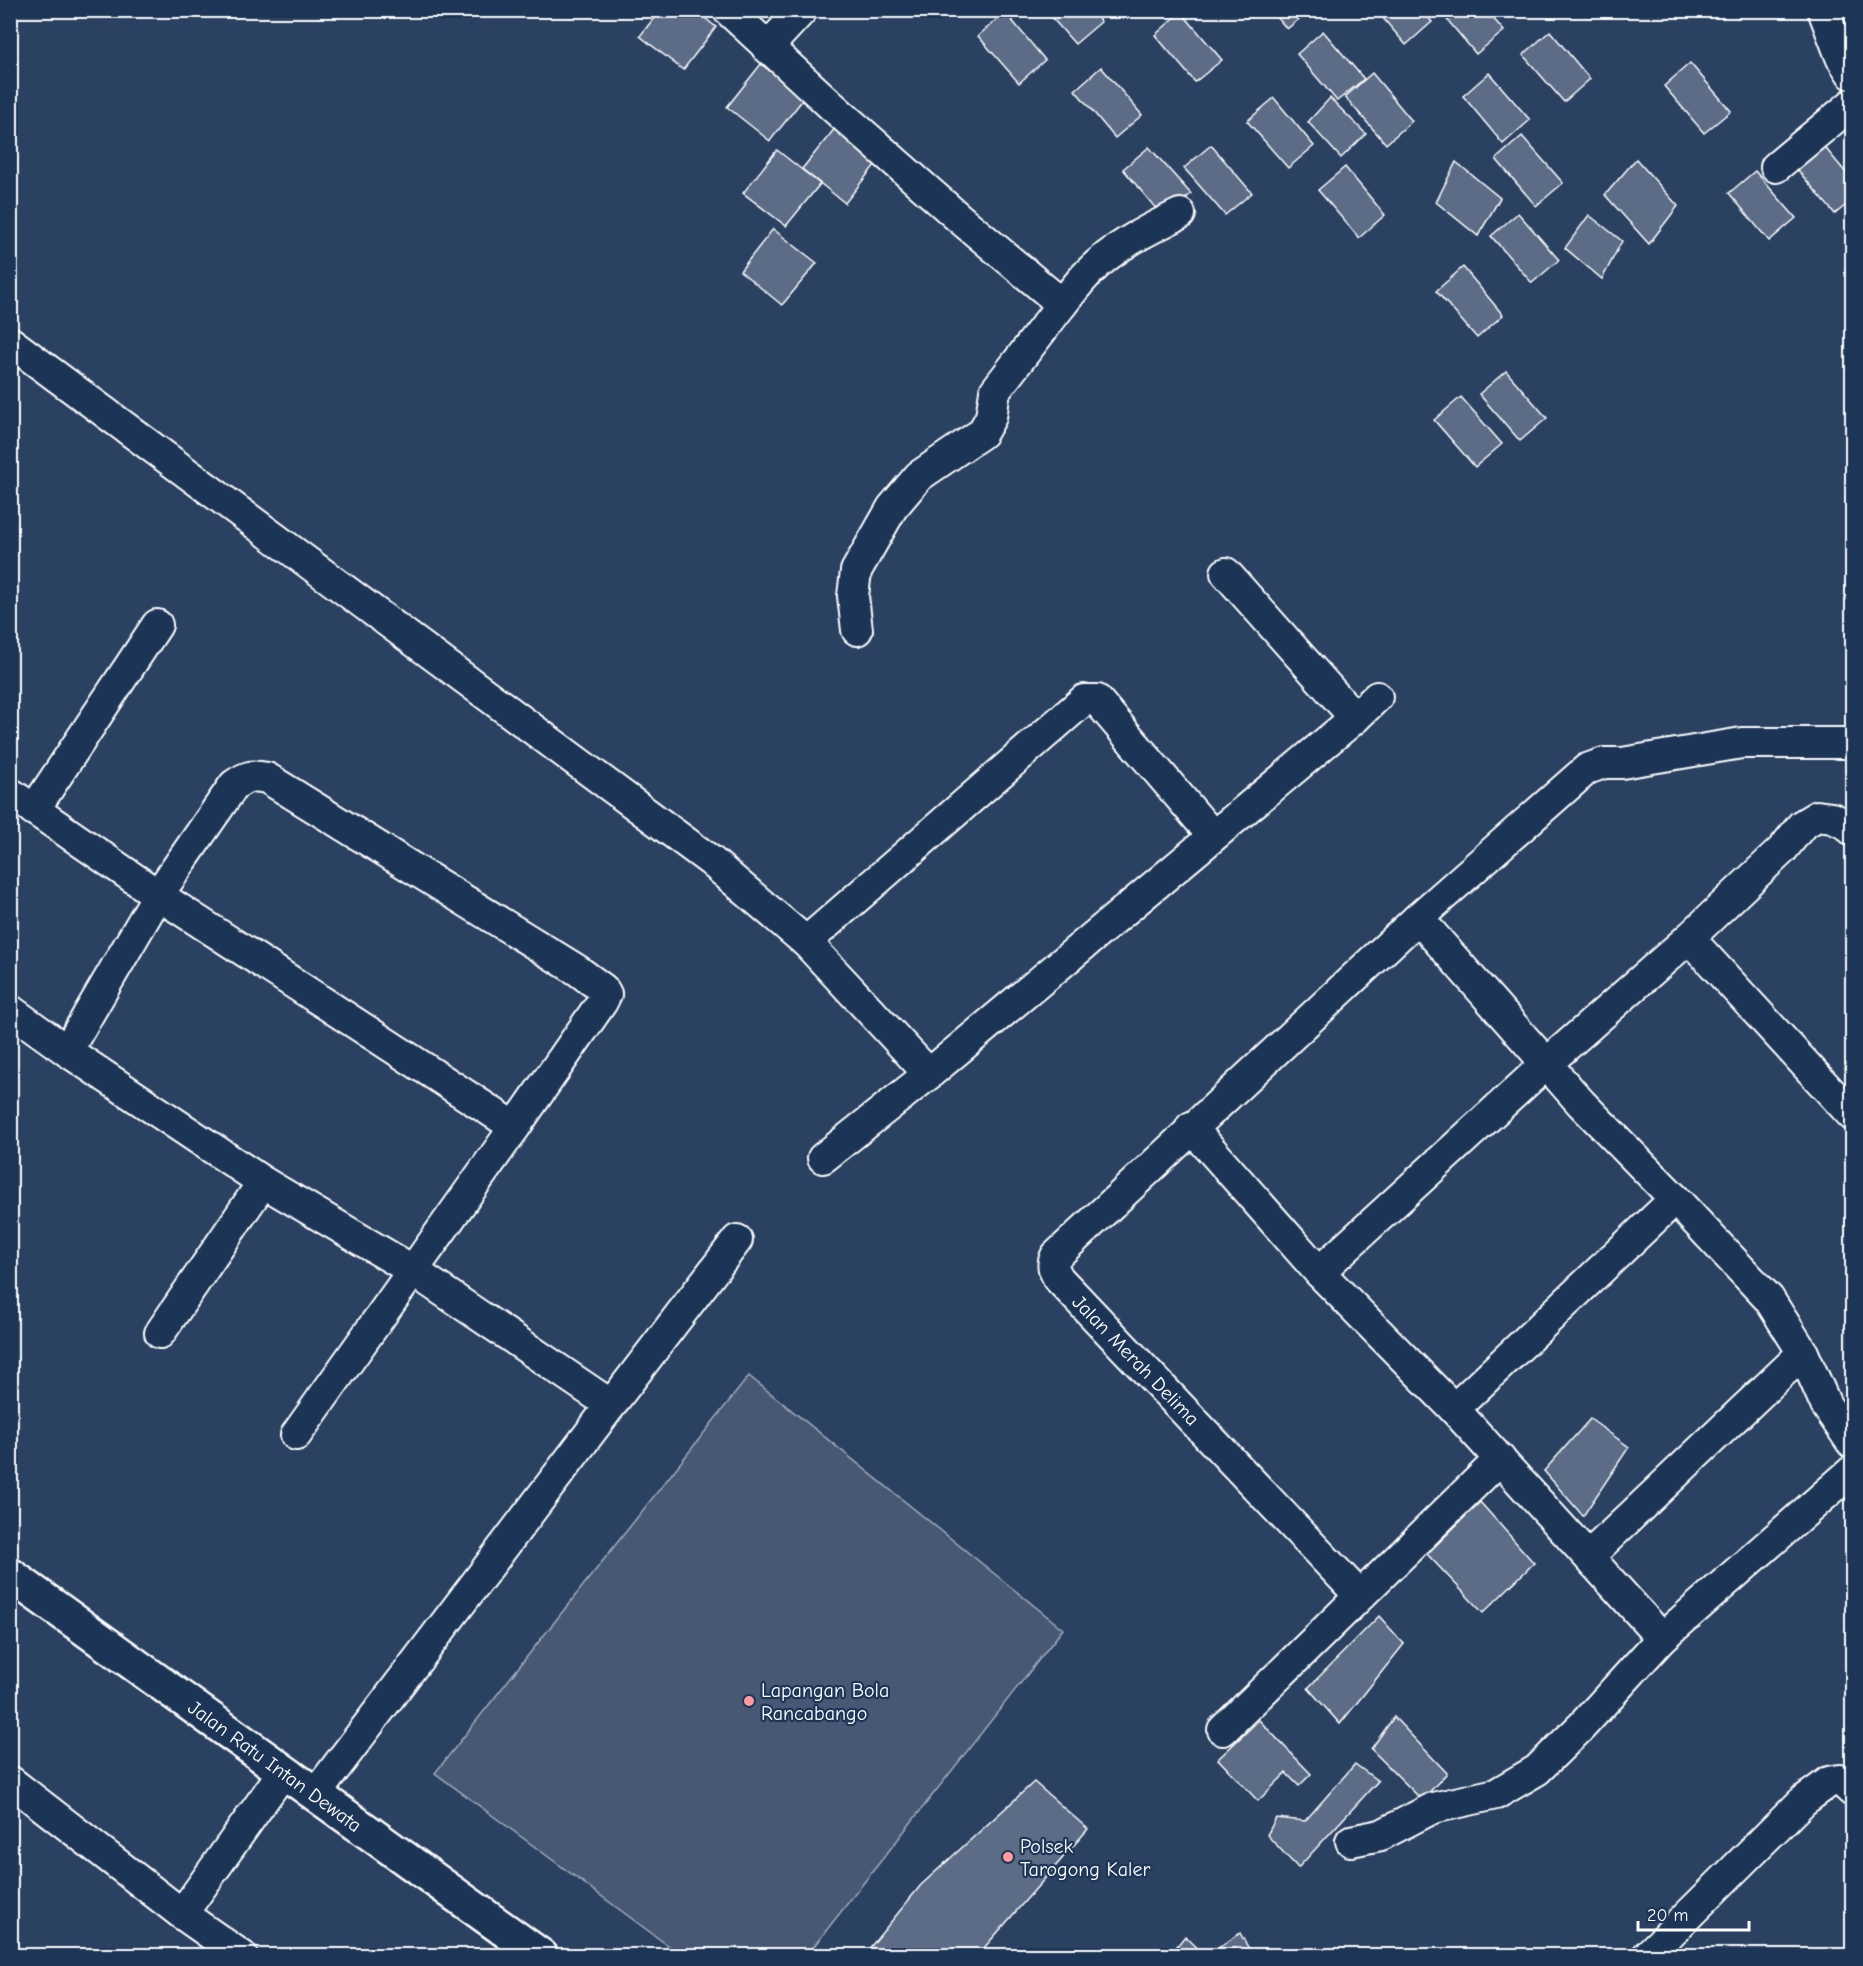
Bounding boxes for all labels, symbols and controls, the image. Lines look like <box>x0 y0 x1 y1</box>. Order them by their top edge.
street label: Jalan Merah Delima <box>1068 1290 1204 1430</box>
place label: Lapangan Bola Rancabango <box>761 1679 889 1725</box>
marker: Lapangan Bola Rancabango <box>742 1694 756 1708</box>
street label: Jalan Ratu Intan Dewata <box>184 1696 366 1837</box>
place label: Polsek Tarogong Kaler <box>1020 1835 1151 1881</box>
marker: Polsek Tarogong Kaler <box>1001 1850 1015 1864</box>
scale bar <box>1638 1894 1749 1932</box>
text: 20 m <box>1647 1905 1688 1926</box>

